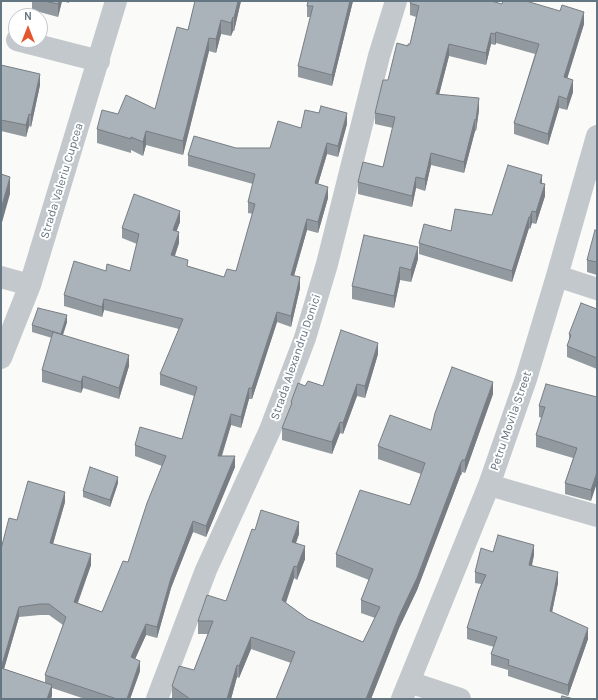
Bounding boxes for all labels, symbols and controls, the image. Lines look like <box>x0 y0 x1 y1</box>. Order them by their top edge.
north arrow <box>8 8 48 48</box>
text: N <box>24 10 32 23</box>
street label: Strada Valeriu Cupcea <box>38 121 86 241</box>
street label: Strada Alexandru Donici <box>268 292 324 422</box>
street label: Petru Movila Street <box>487 370 535 472</box>

